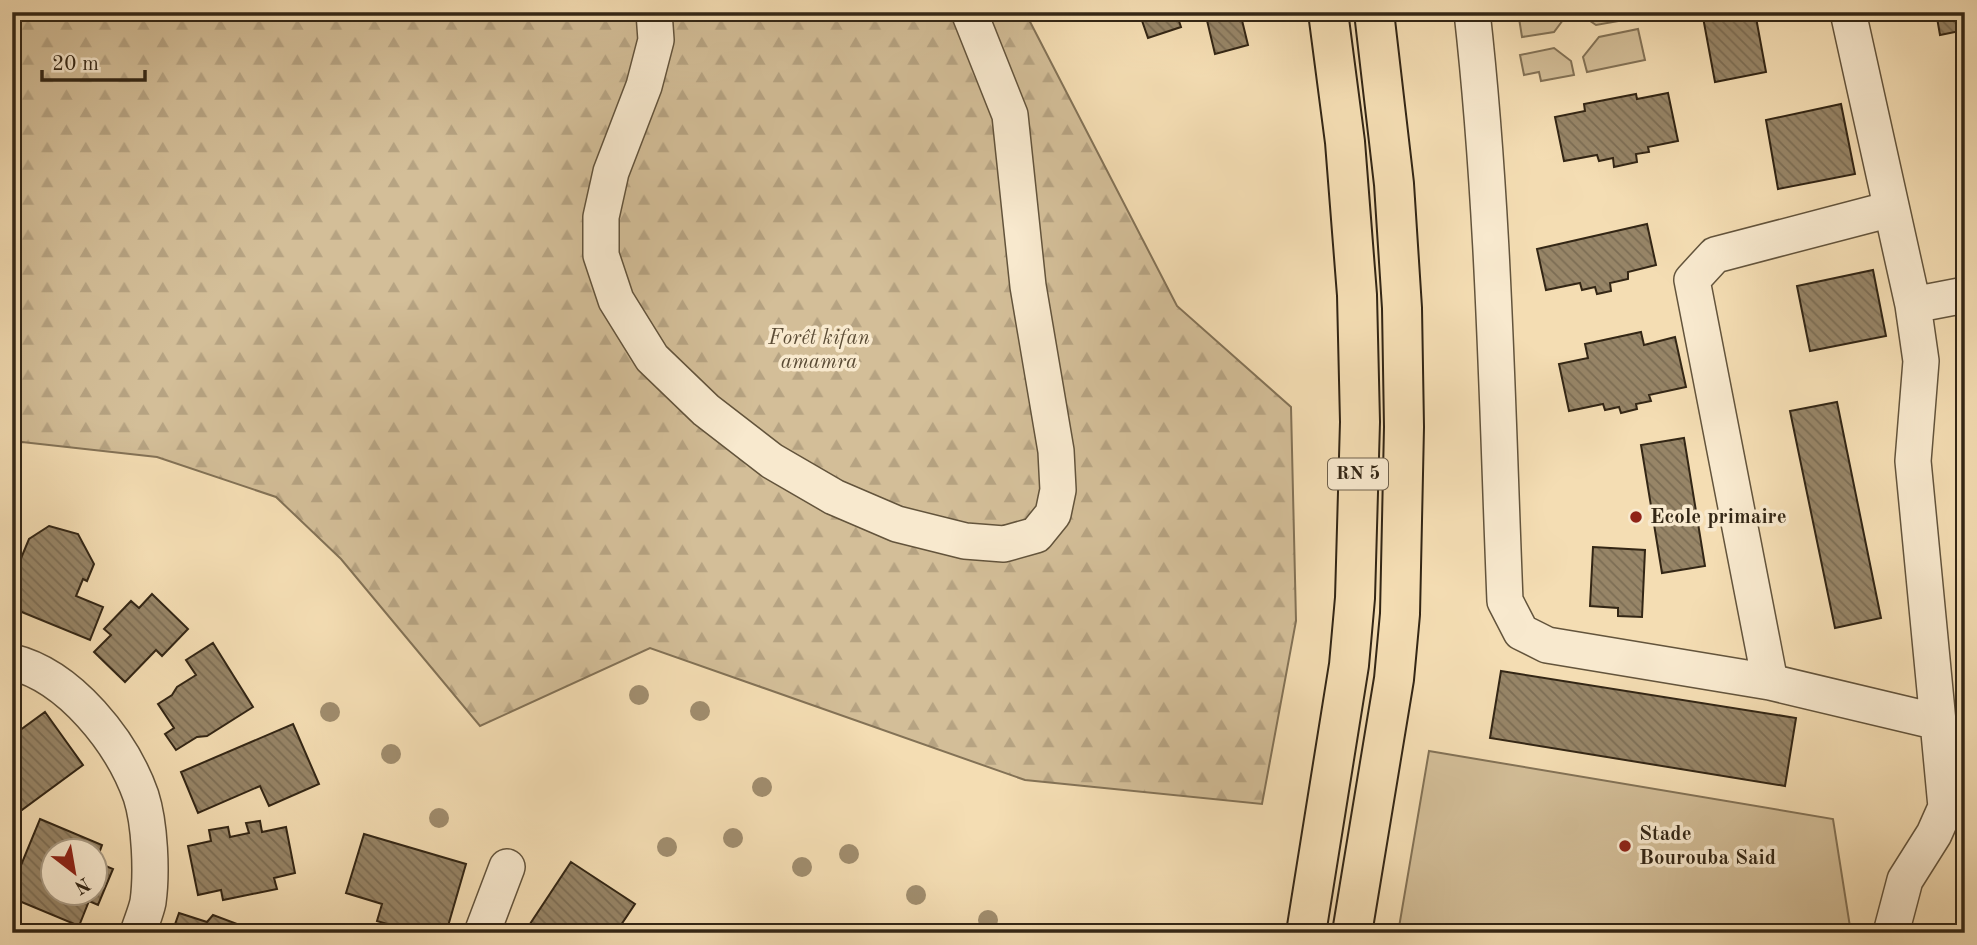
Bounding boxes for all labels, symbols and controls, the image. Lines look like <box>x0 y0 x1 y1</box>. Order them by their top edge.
scale bar <box>42 38 145 82</box>
text: 20 m <box>52 54 99 75</box>
park label: Forêt kifan amamra <box>767 328 870 373</box>
road number: RN 5 <box>1328 458 1388 489</box>
place label: Ecole primaire <box>1650 507 1787 528</box>
marker: Ecole primaire <box>1628 509 1644 525</box>
place label: Stade Bourouba Said <box>1639 824 1776 869</box>
north arrow <box>38 836 108 906</box>
marker: Stade Bourouba Said <box>1617 838 1633 854</box>
text: N <box>70 873 93 897</box>

